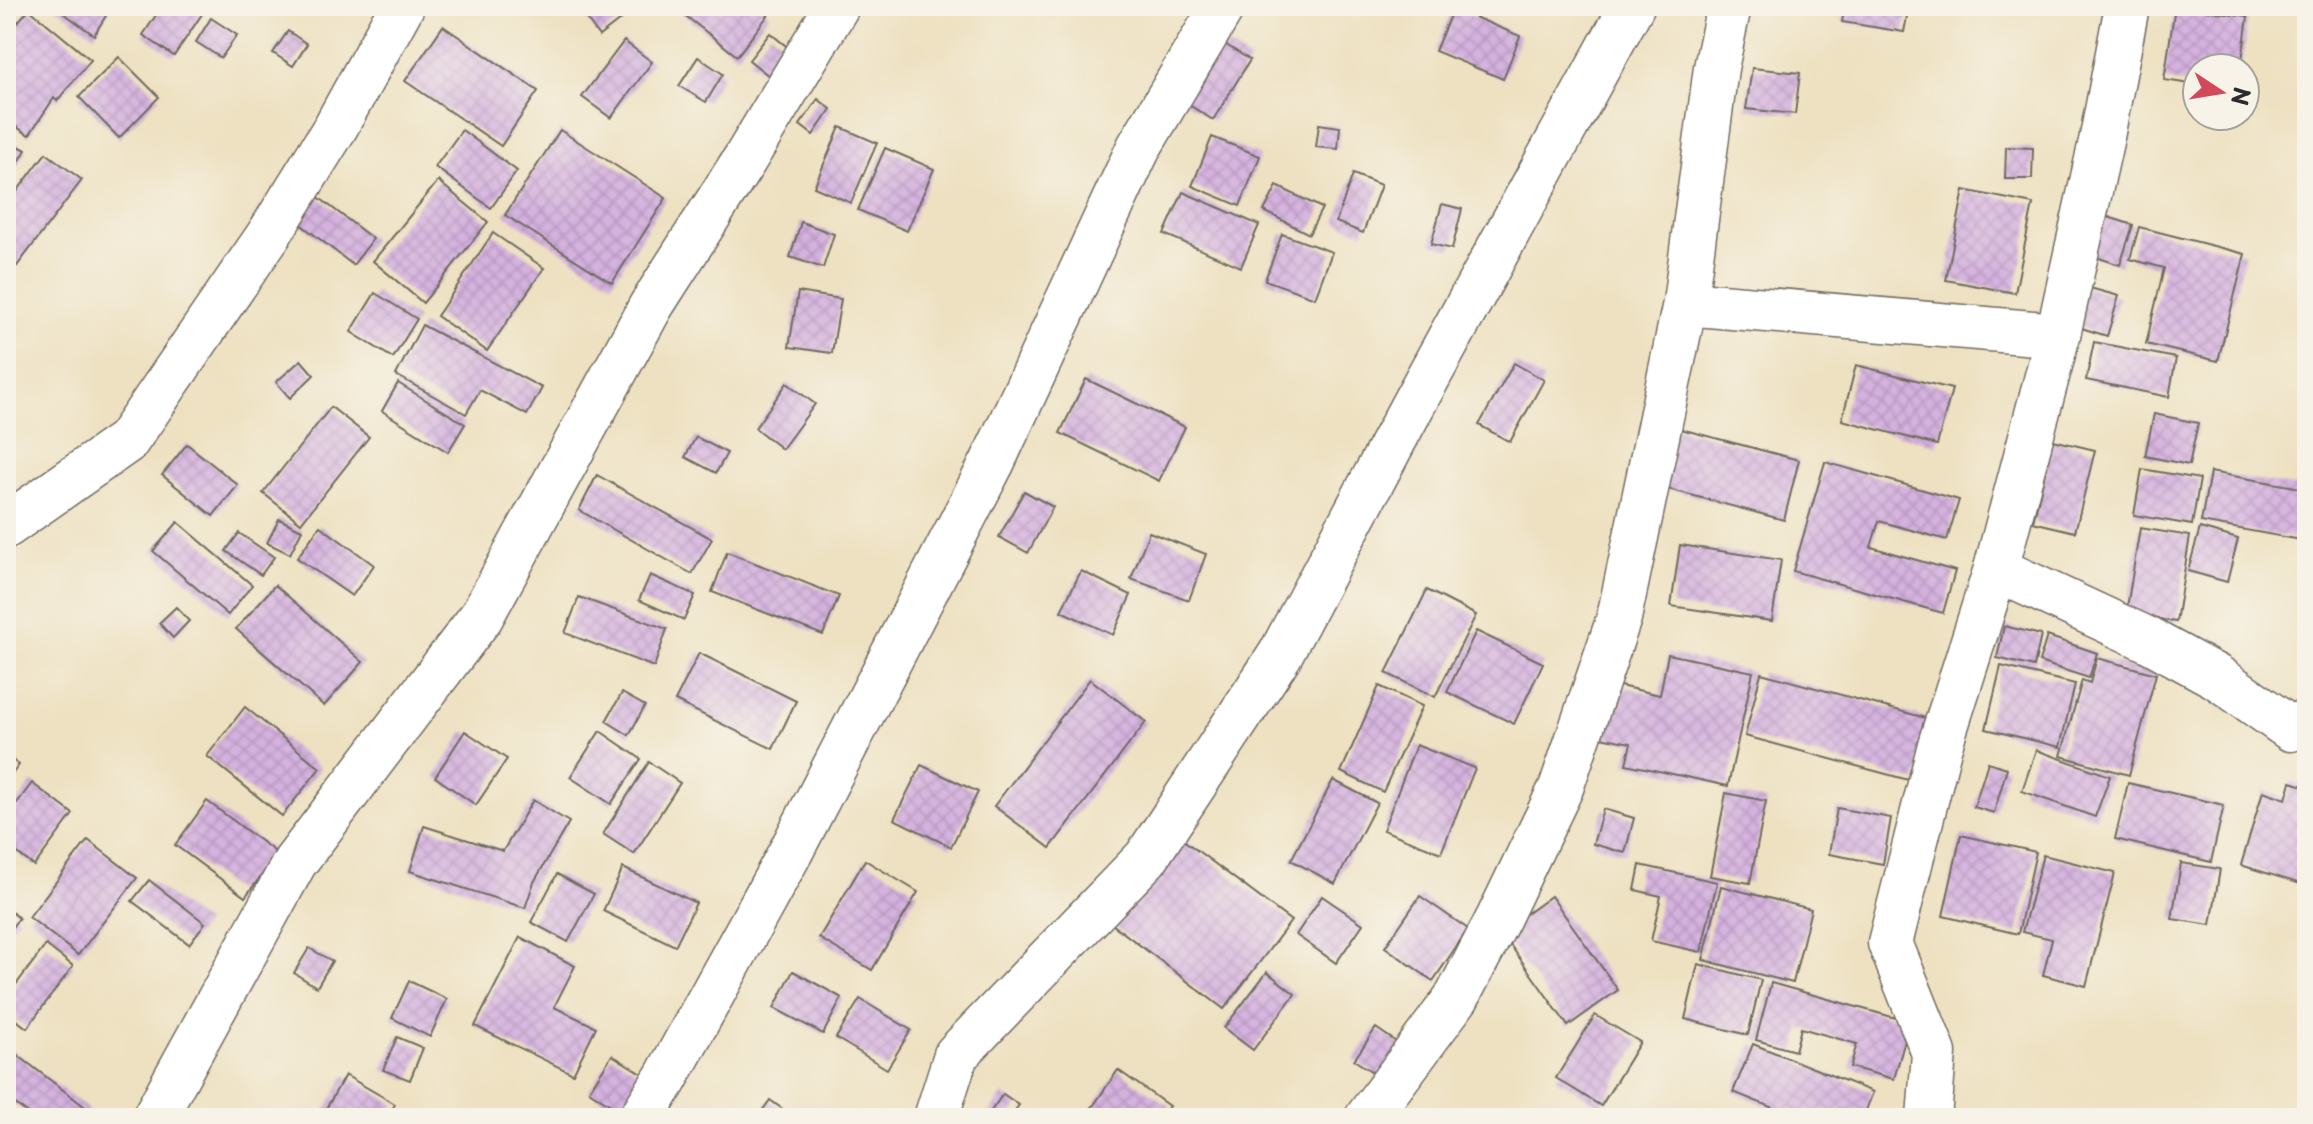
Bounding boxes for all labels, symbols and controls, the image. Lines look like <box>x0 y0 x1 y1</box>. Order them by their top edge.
north arrow <box>2181 52 2261 132</box>
text: N <box>2224 85 2260 108</box>

